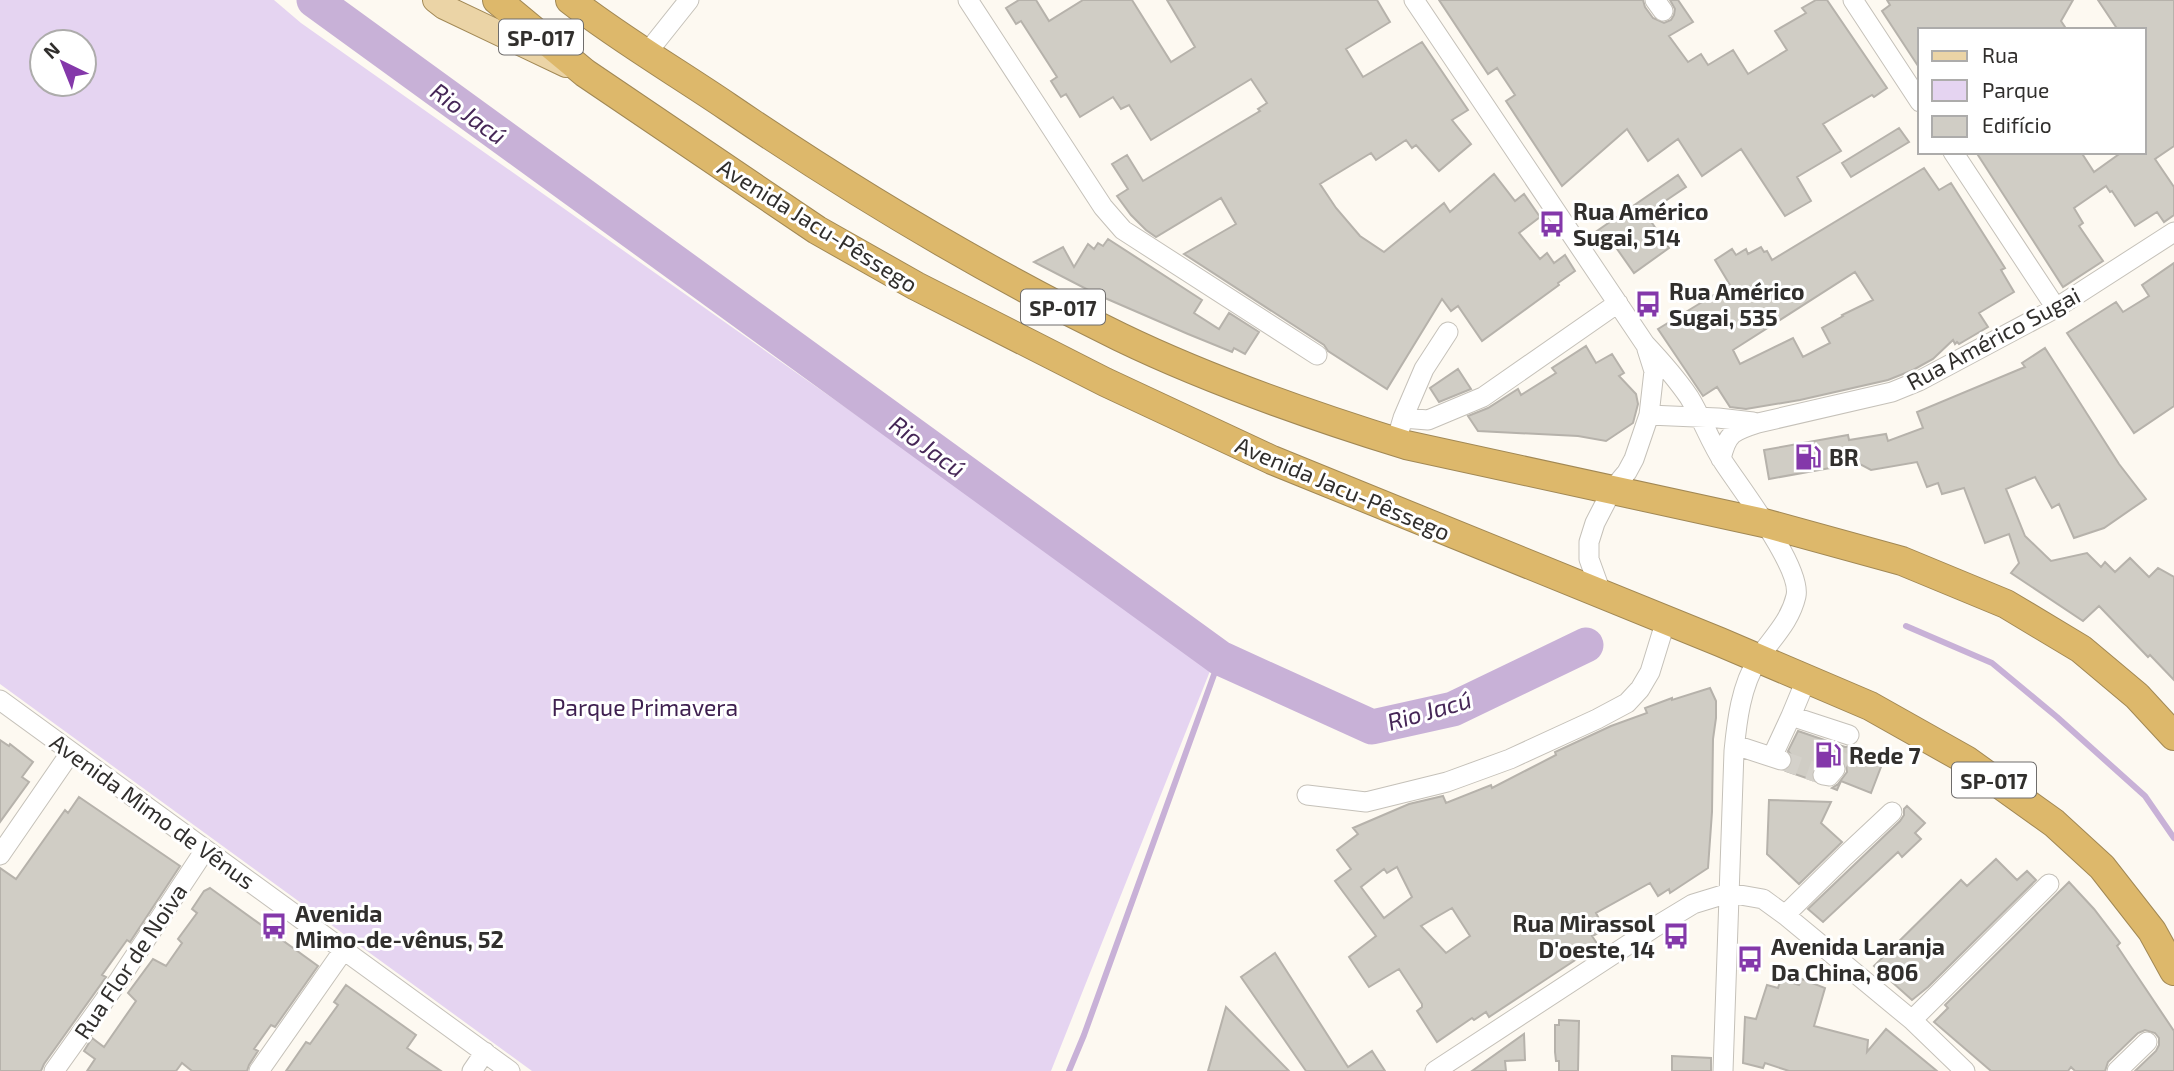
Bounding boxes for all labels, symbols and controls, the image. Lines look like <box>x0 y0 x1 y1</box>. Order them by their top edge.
road number: SP-017 <box>499 20 583 54</box>
north arrow <box>28 28 98 98</box>
legend <box>1918 28 2146 154</box>
text: N <box>38 37 64 63</box>
text: Rua <box>1982 42 2018 67</box>
water label: Rio Jacú <box>426 76 512 150</box>
text: Parque <box>1982 77 2049 102</box>
text: Edifício <box>1982 112 2052 137</box>
street label: Avenida Jacu-Pêssego <box>713 152 923 298</box>
place label: Rua Américo Sugai, 514 <box>1573 197 1709 251</box>
bus stop icon: Rua Américo Sugai, 514 <box>1537 209 1567 239</box>
place label: Rua Américo Sugai, 535 <box>1669 277 1805 331</box>
street label: Rua Américo Sugai <box>1901 280 2085 396</box>
bus stop icon: Rua Américo Sugai, 535 <box>1633 289 1663 319</box>
road number: SP-017 <box>1021 290 1105 324</box>
water label: Rio Jacú <box>885 409 971 483</box>
street label: Avenida Jacu-Pêssego <box>1232 430 1454 546</box>
fuel station icon: BR <box>1793 442 1823 472</box>
place label: BR <box>1829 443 1859 471</box>
water label: Rio Jacú <box>1384 684 1474 736</box>
park label: Parque Primavera <box>552 693 738 721</box>
street label: Avenida Mimo de Vênus <box>45 727 261 895</box>
fuel station icon: Rede 7 <box>1813 740 1843 770</box>
place label: Rede 7 <box>1849 741 1921 769</box>
road number: SP-017 <box>1952 762 2036 798</box>
street label: Rua Flor de Noiva <box>68 878 192 1044</box>
place label: Avenida Mimo-de-vênus, 52 <box>295 899 504 953</box>
place label: Rua Mirassol D'oeste, 14 <box>1513 909 1655 963</box>
bus stop icon: Avenida Mimo-de-vênus, 52 <box>259 911 289 941</box>
bus stop icon: Rua Mirassol D'oeste, 14 <box>1661 921 1691 951</box>
place label: Avenida Laranja Da China, 806 <box>1771 932 1945 986</box>
bus stop icon: Avenida Laranja Da China, 806 <box>1735 944 1765 974</box>

